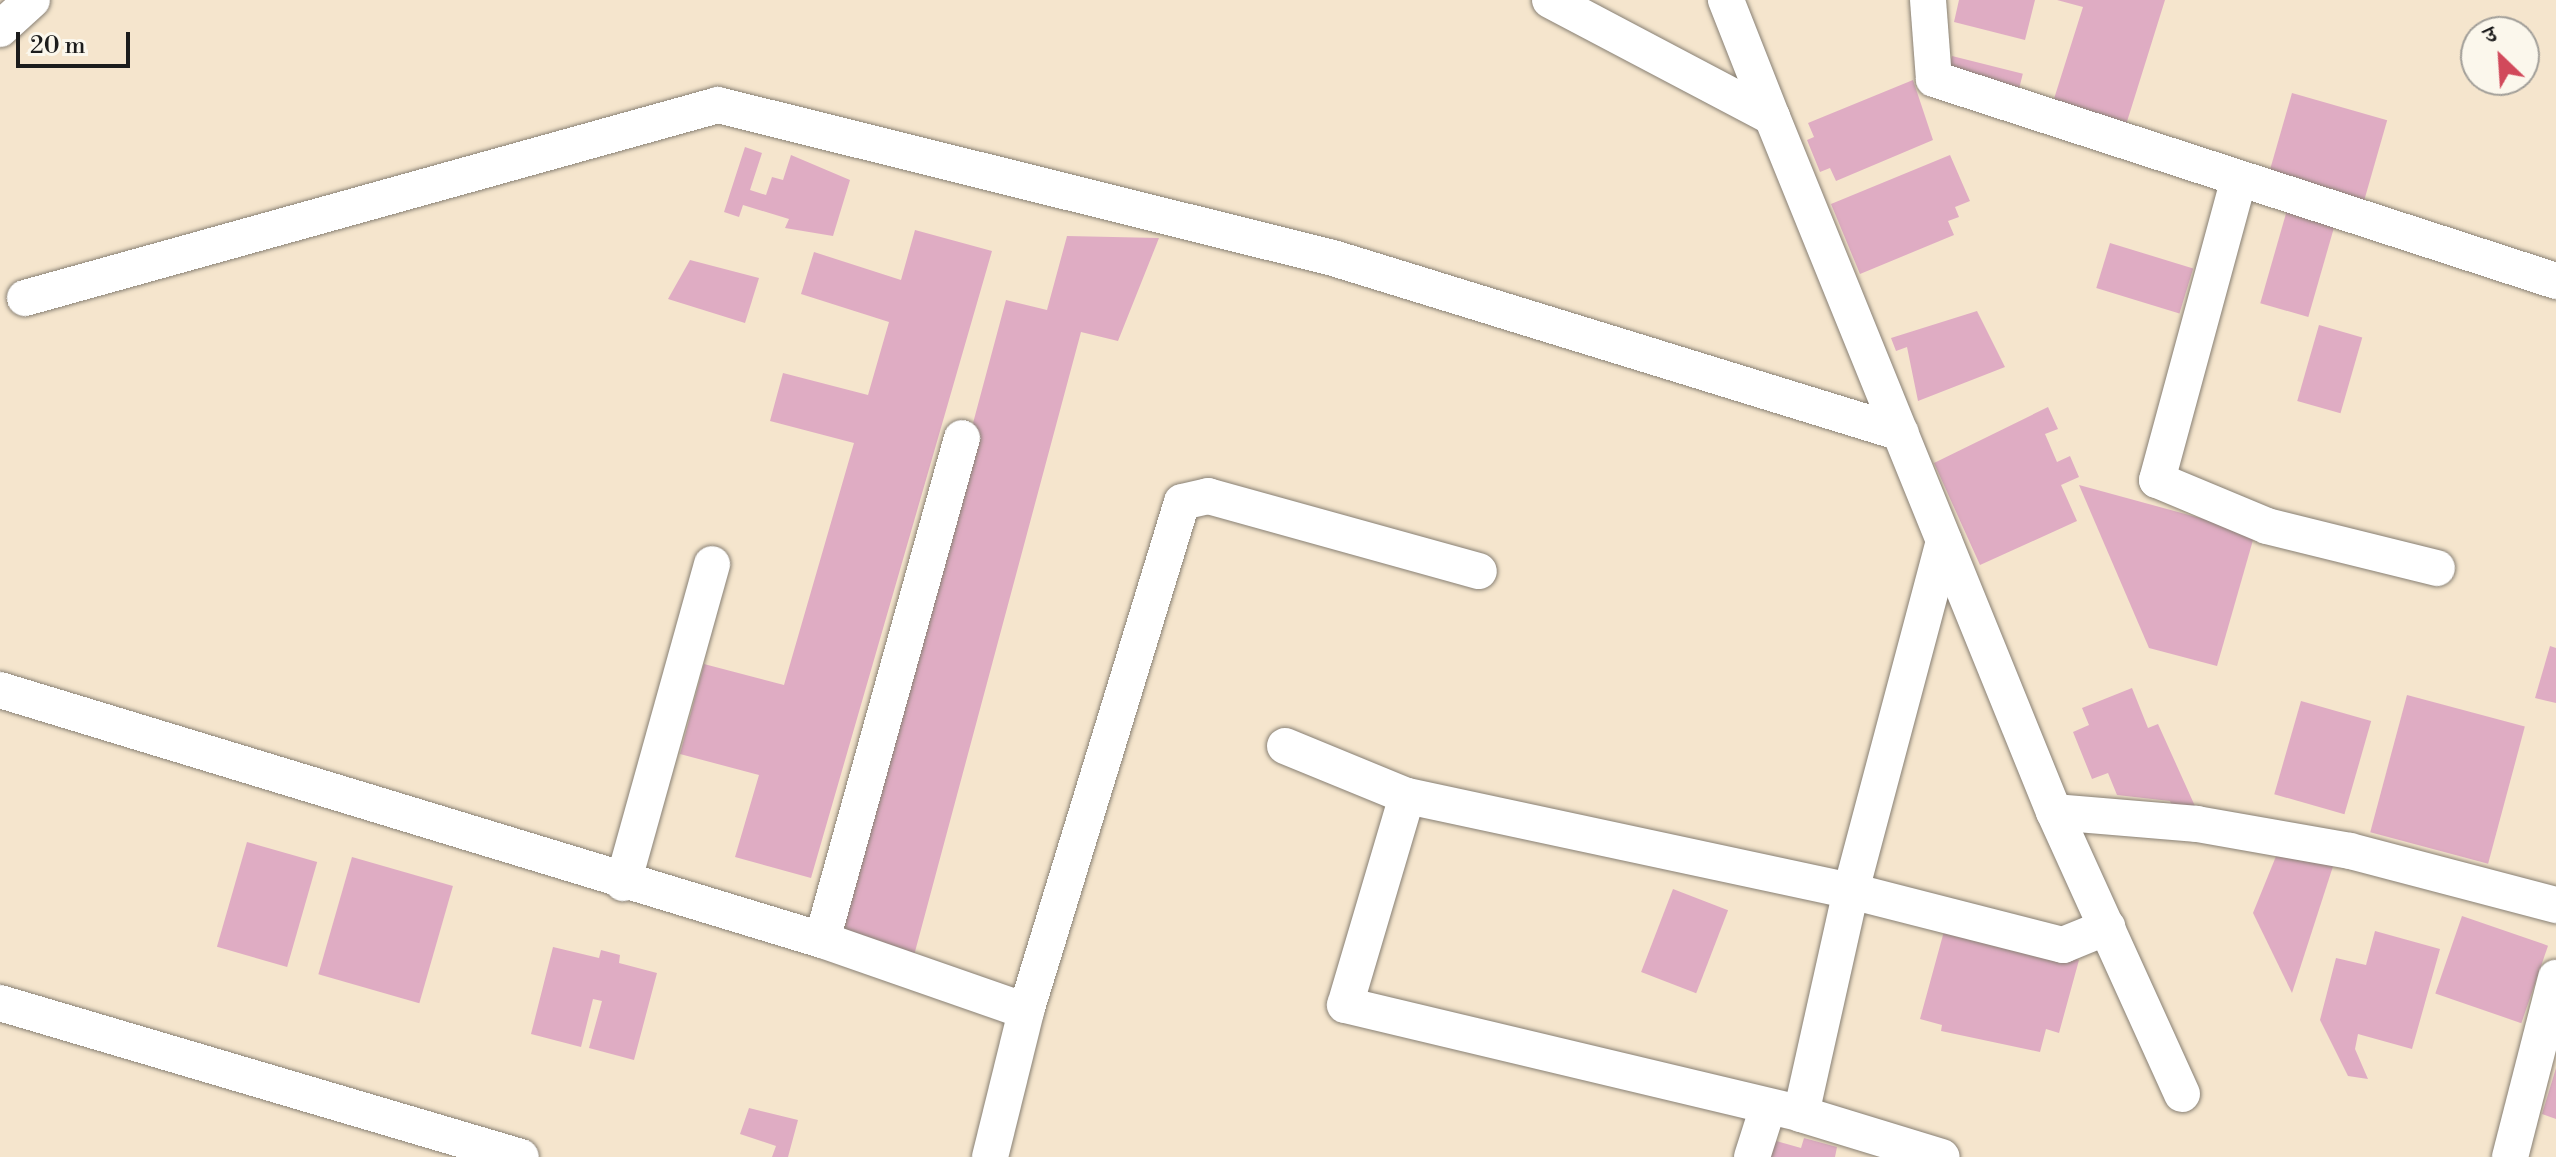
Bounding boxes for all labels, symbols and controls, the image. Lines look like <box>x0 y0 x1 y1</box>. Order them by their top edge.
scale bar <box>20 16 134 66</box>
north arrow <box>2460 16 2540 96</box>
text: उ <box>2480 21 2501 50</box>
text: 20 m <box>30 31 86 61</box>

